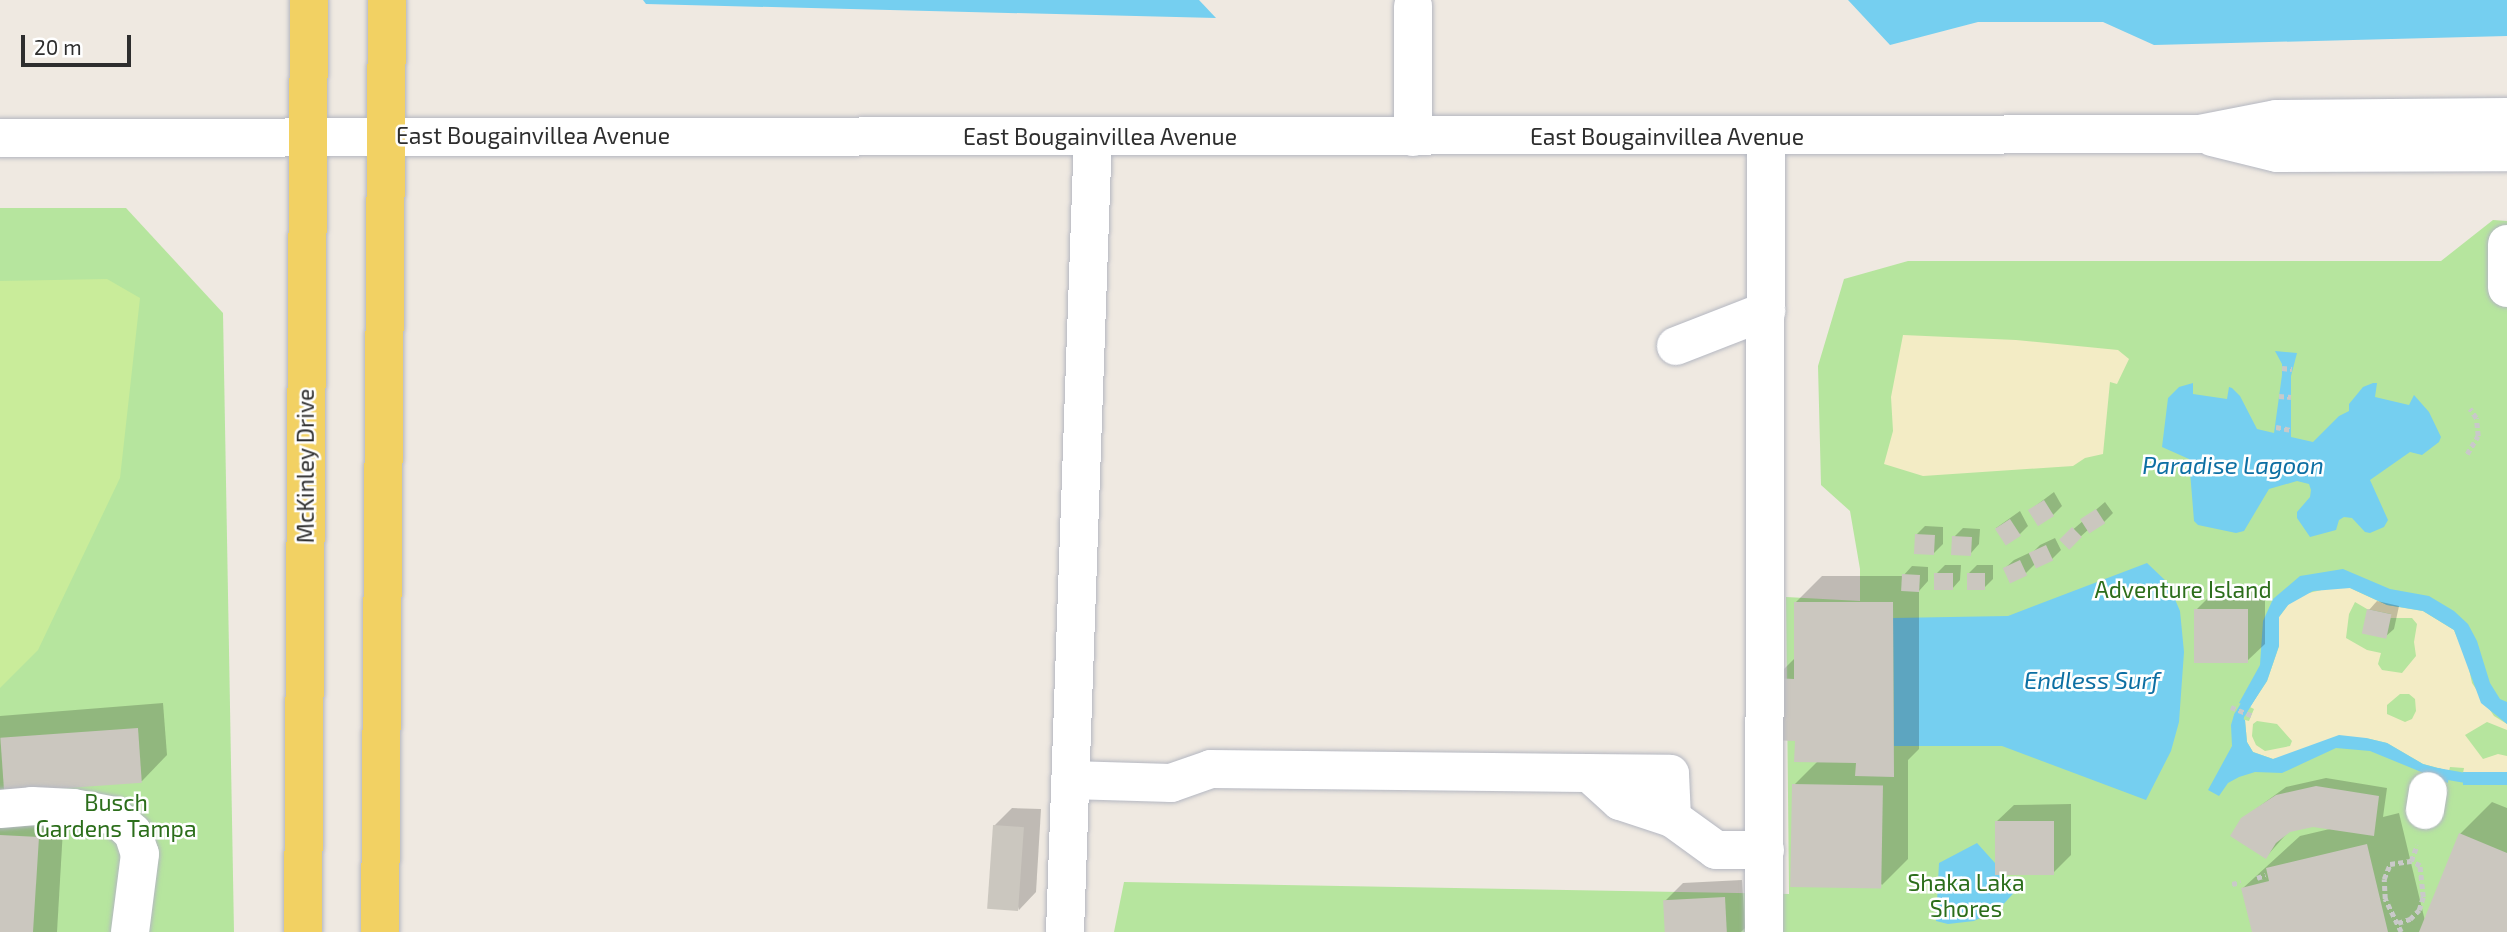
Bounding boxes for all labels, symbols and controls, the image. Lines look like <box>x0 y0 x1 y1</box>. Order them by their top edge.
scale bar <box>24 21 135 65</box>
text: 20 m <box>34 34 82 59</box>
street label: East Bougainvillea Avenue <box>396 121 670 149</box>
street label: East Bougainvillea Avenue <box>963 122 1237 150</box>
street label: East Bougainvillea Avenue <box>1530 122 1804 150</box>
street label: McKinley Drive <box>291 388 319 544</box>
water label: Paradise Lagoon <box>2142 451 2324 479</box>
park label: Adventure Island <box>2094 575 2272 603</box>
water label: Endless Surf <box>2024 666 2160 694</box>
park label: Busch Gardens Tampa <box>35 788 197 842</box>
park label: Shaka Laka Shores <box>1907 868 2025 922</box>

